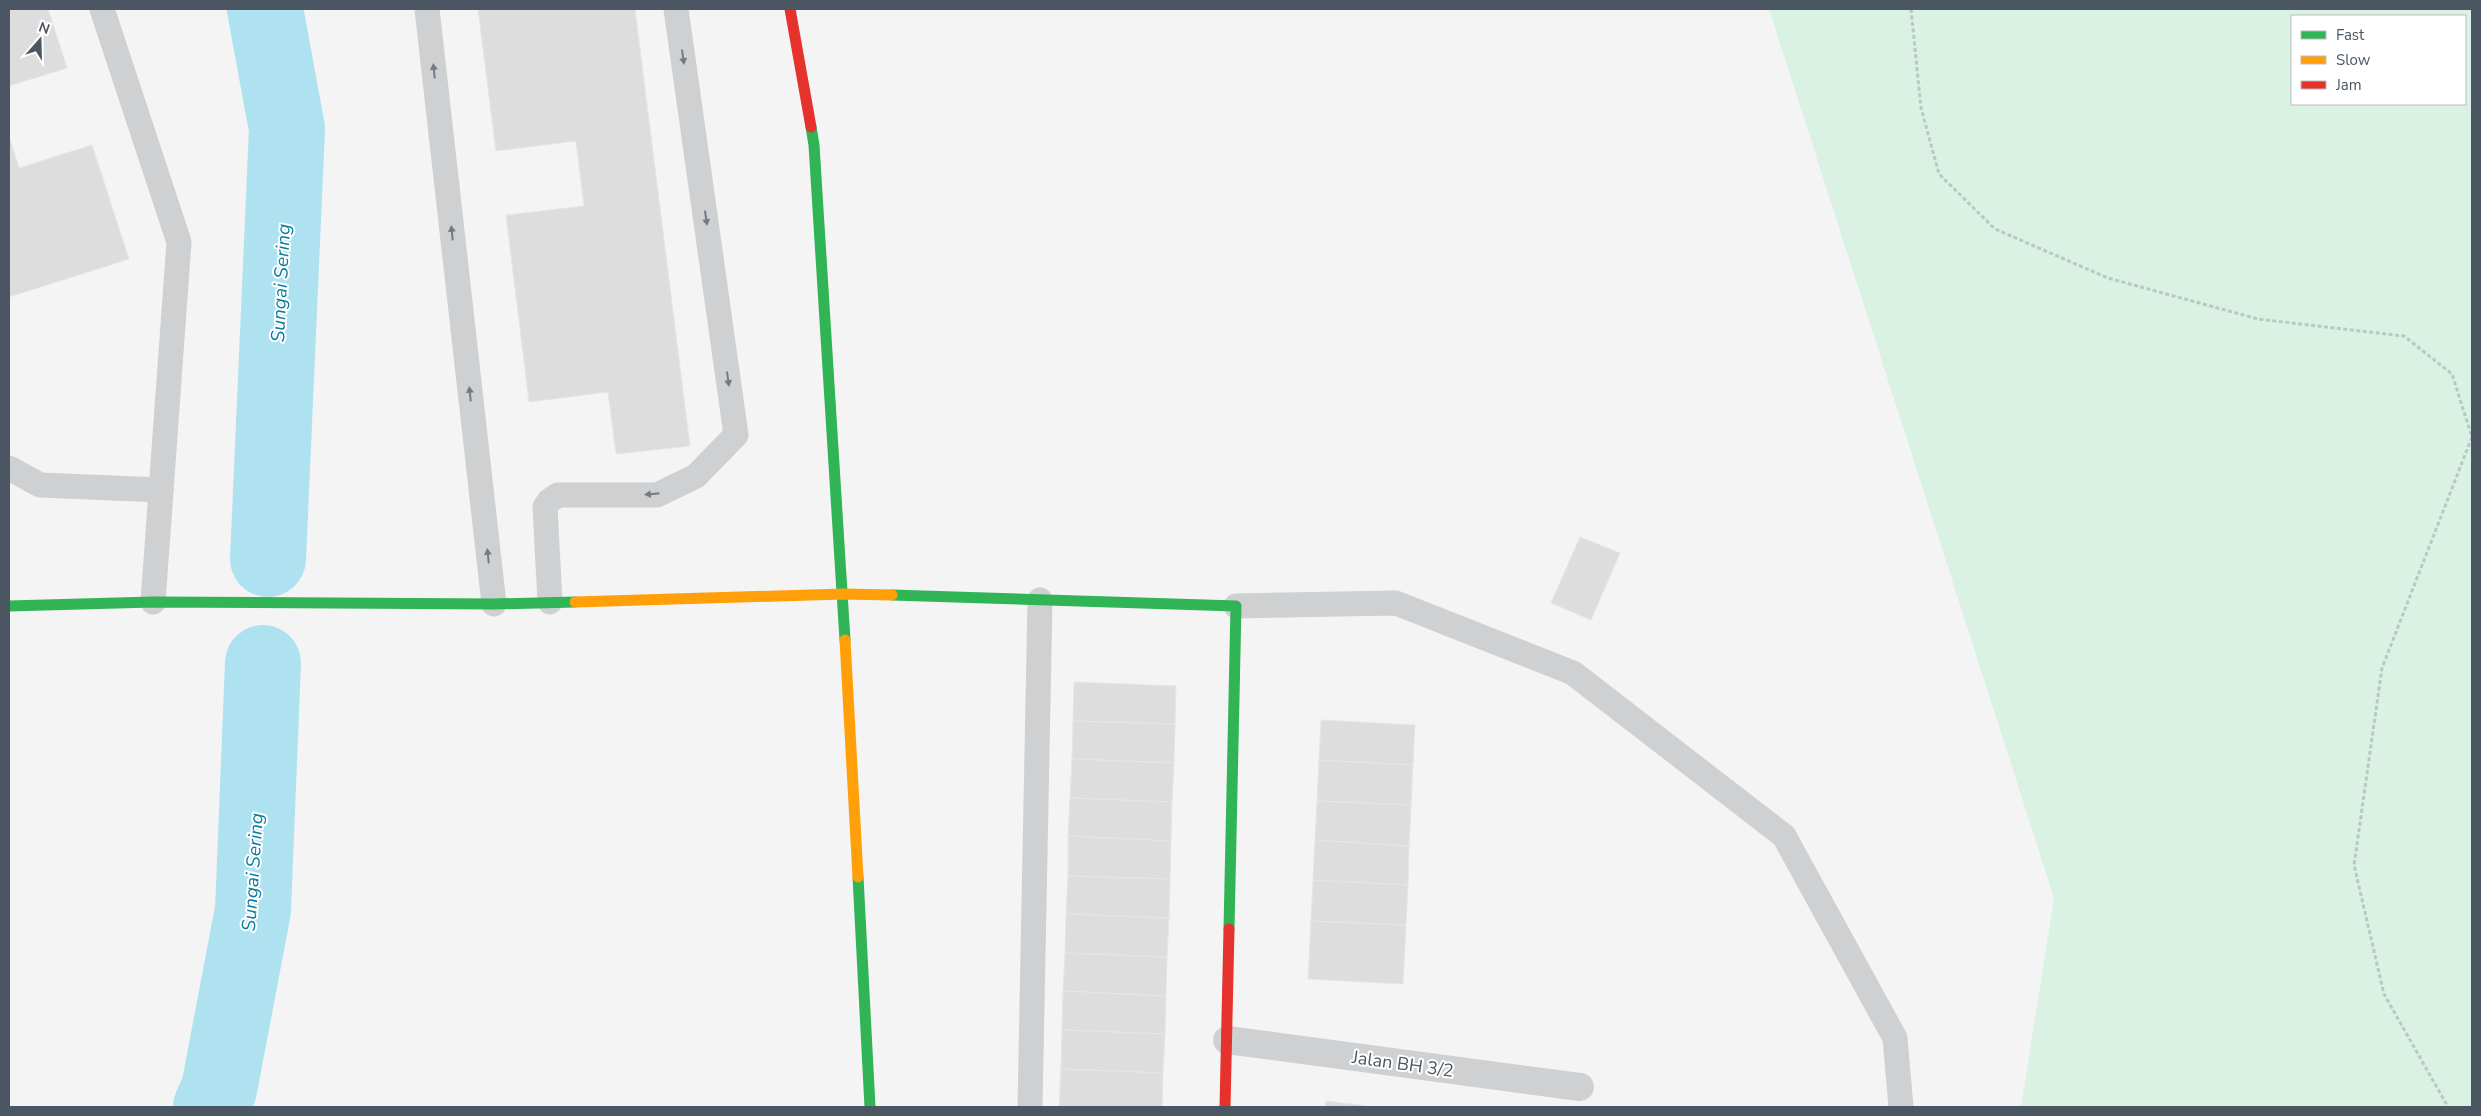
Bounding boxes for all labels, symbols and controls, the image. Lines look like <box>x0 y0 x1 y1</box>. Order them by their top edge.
north arrow <box>15 15 65 65</box>
legend <box>2291 15 2466 105</box>
text: N <box>36 18 52 39</box>
text: Fast <box>2336 25 2365 45</box>
one-way arrow <box>679 49 687 65</box>
text: Slow <box>2336 50 2371 70</box>
one-way arrow <box>430 63 438 79</box>
text: Jam <box>2335 75 2362 95</box>
one-way arrow <box>702 210 710 226</box>
water label: Sungai Sering <box>265 223 297 343</box>
one-way arrow <box>448 224 456 240</box>
one-way arrow <box>724 371 732 387</box>
one-way arrow <box>466 386 474 402</box>
one-way arrow <box>643 490 659 498</box>
one-way arrow <box>484 547 492 563</box>
water label: Sungai Sering <box>236 812 270 932</box>
street label: Jalan BH 3/2 <box>1350 1045 1455 1083</box>

